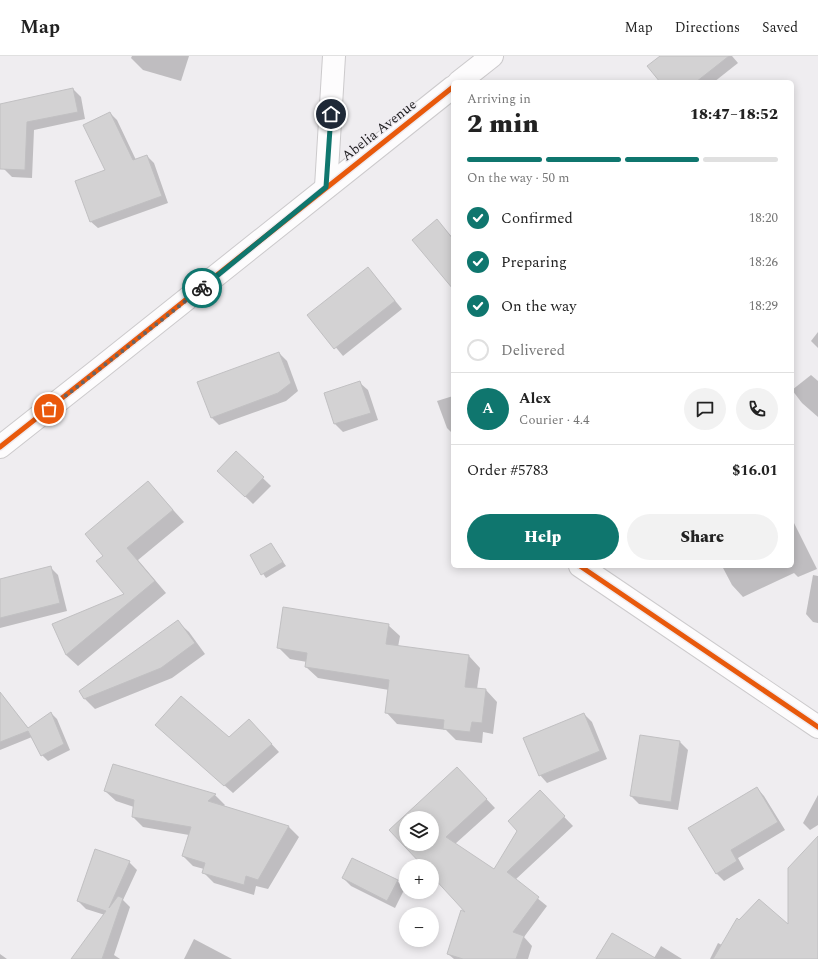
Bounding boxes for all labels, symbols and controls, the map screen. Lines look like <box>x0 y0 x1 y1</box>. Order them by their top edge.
text: Map <box>20 13 60 42</box>
text: Map <box>625 17 653 38</box>
text: Directions <box>675 17 740 38</box>
text: Saved <box>762 17 798 38</box>
text: Arriving in <box>467 89 531 109</box>
street label: Abelia Avenue <box>337 94 421 166</box>
pin <box>314 97 348 131</box>
icon: home <box>320 103 342 125</box>
text: 18:47–18:52 <box>690 103 778 126</box>
text: 2 min <box>467 104 539 144</box>
text: On the way · 50 m <box>467 168 570 188</box>
icon: check <box>467 207 489 229</box>
text: Confirmed <box>501 207 573 230</box>
text: 18:20 <box>749 208 778 228</box>
icon: check <box>467 251 489 273</box>
text: Preparing <box>501 251 567 274</box>
text: 18:26 <box>749 252 778 272</box>
courier <box>182 268 222 308</box>
icon: bike <box>191 277 213 299</box>
icon: check <box>467 295 489 317</box>
text: On the way <box>501 295 576 318</box>
text: 18:29 <box>749 296 778 316</box>
text: Delivered <box>501 339 565 362</box>
text: Alex <box>519 387 551 410</box>
button: chat <box>684 388 726 430</box>
button: phone <box>736 388 778 430</box>
pin <box>32 392 66 426</box>
text: A <box>482 397 494 420</box>
icon: bag <box>38 398 60 420</box>
text: Courier · 4.4 <box>519 410 589 430</box>
text: Order #5783 <box>467 459 548 482</box>
text: $16.01 <box>732 459 778 482</box>
button: Help <box>467 514 619 560</box>
button: Share <box>627 514 778 560</box>
map controls <box>399 811 439 947</box>
button: layers <box>399 811 439 851</box>
button: + <box>399 859 439 899</box>
button: − <box>399 907 439 947</box>

